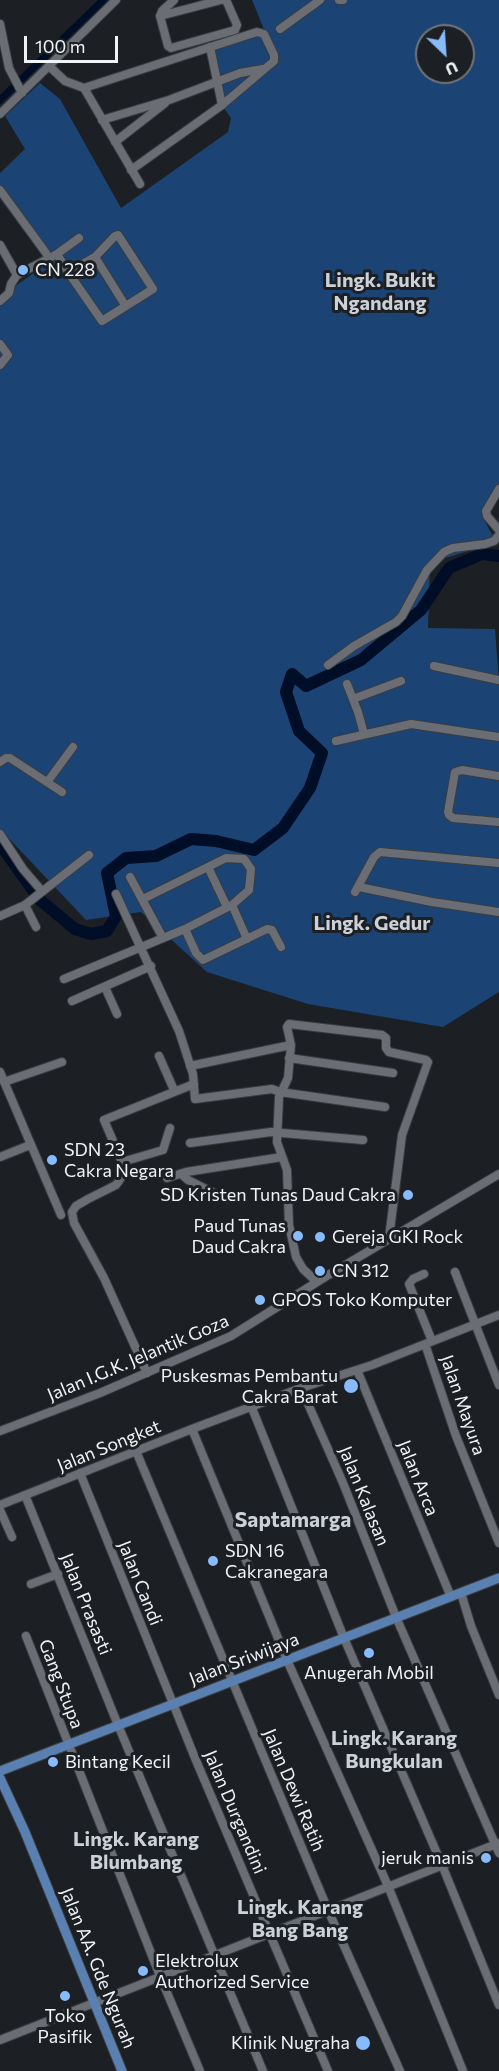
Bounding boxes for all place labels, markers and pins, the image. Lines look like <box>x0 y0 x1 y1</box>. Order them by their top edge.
place label: CN 228 <box>35 259 95 281</box>
marker: CN 228 <box>16 263 30 277</box>
place label: SDN 23 Cakra Negara <box>64 1139 174 1182</box>
marker: SDN 23 Cakra Negara <box>45 1153 59 1167</box>
place label: SD Kristen Tunas Daud Cakra <box>160 1184 396 1206</box>
marker: SD Kristen Tunas Daud Cakra <box>401 1188 415 1202</box>
place label: Paud Tunas Daud Cakra <box>192 1215 286 1258</box>
place label: Gereja GKI Rock <box>332 1226 463 1248</box>
marker: Paud Tunas Daud Cakra <box>291 1229 305 1243</box>
marker: Gereja GKI Rock <box>313 1230 327 1244</box>
place label: CN 312 <box>332 1260 389 1282</box>
marker: CN 312 <box>313 1264 327 1278</box>
place label: GPOS Toko Komputer <box>272 1289 452 1311</box>
marker: GPOS Toko Komputer <box>253 1293 267 1307</box>
place label: Puskesmas Pembantu Cakra Barat <box>161 1365 338 1408</box>
marker: Puskesmas Pembantu Cakra Barat <box>342 1377 360 1395</box>
place label: SDN 16 Cakranegara <box>225 1540 328 1582</box>
marker: SDN 16 Cakranegara <box>206 1554 220 1568</box>
marker: Anugerah Mobil <box>362 1646 376 1660</box>
place label: Anugerah Mobil <box>304 1662 434 1684</box>
place label: Bintang Kecil <box>65 1751 171 1773</box>
marker: Bintang Kecil <box>46 1755 60 1769</box>
place label: jeruk manis <box>381 1847 474 1869</box>
marker: jeruk manis <box>479 1851 493 1865</box>
place label: Elektrolux Authorized Service <box>155 1950 309 1992</box>
marker: Elektrolux Authorized Service <box>136 1964 150 1978</box>
marker: Toko Pasifik <box>58 1989 72 2003</box>
place label: Toko Pasifik <box>37 2005 93 2048</box>
place label: Klinik Nugraha <box>231 2032 350 2054</box>
marker: Klinik Nugraha <box>354 2034 372 2052</box>

